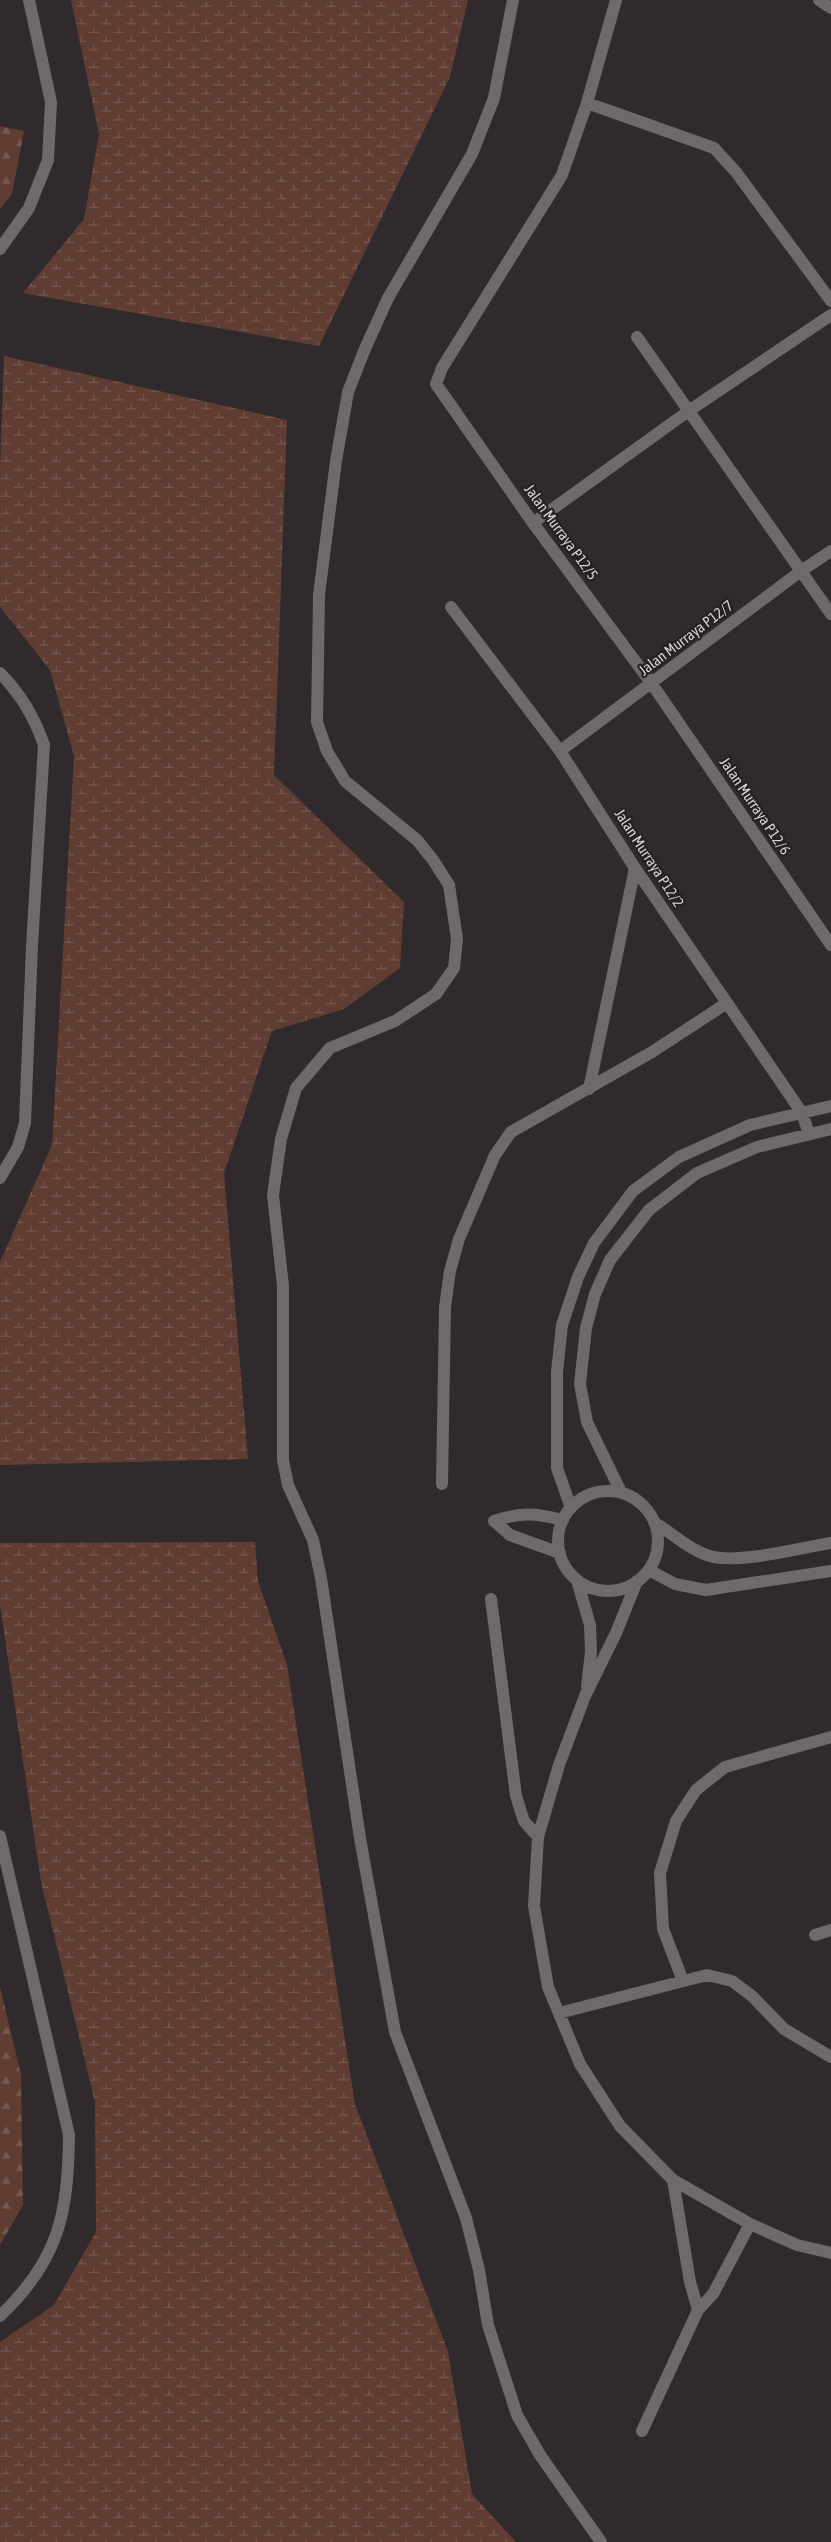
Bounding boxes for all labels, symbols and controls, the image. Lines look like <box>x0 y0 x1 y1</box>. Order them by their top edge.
street label: Jalan Murraya P12/5 <box>521 481 602 583</box>
street label: Jalan Murraya P12/7 <box>635 597 736 679</box>
street label: Jalan Murraya P12/6 <box>717 754 794 858</box>
street label: Jalan Murraya P12/2 <box>611 805 687 910</box>

